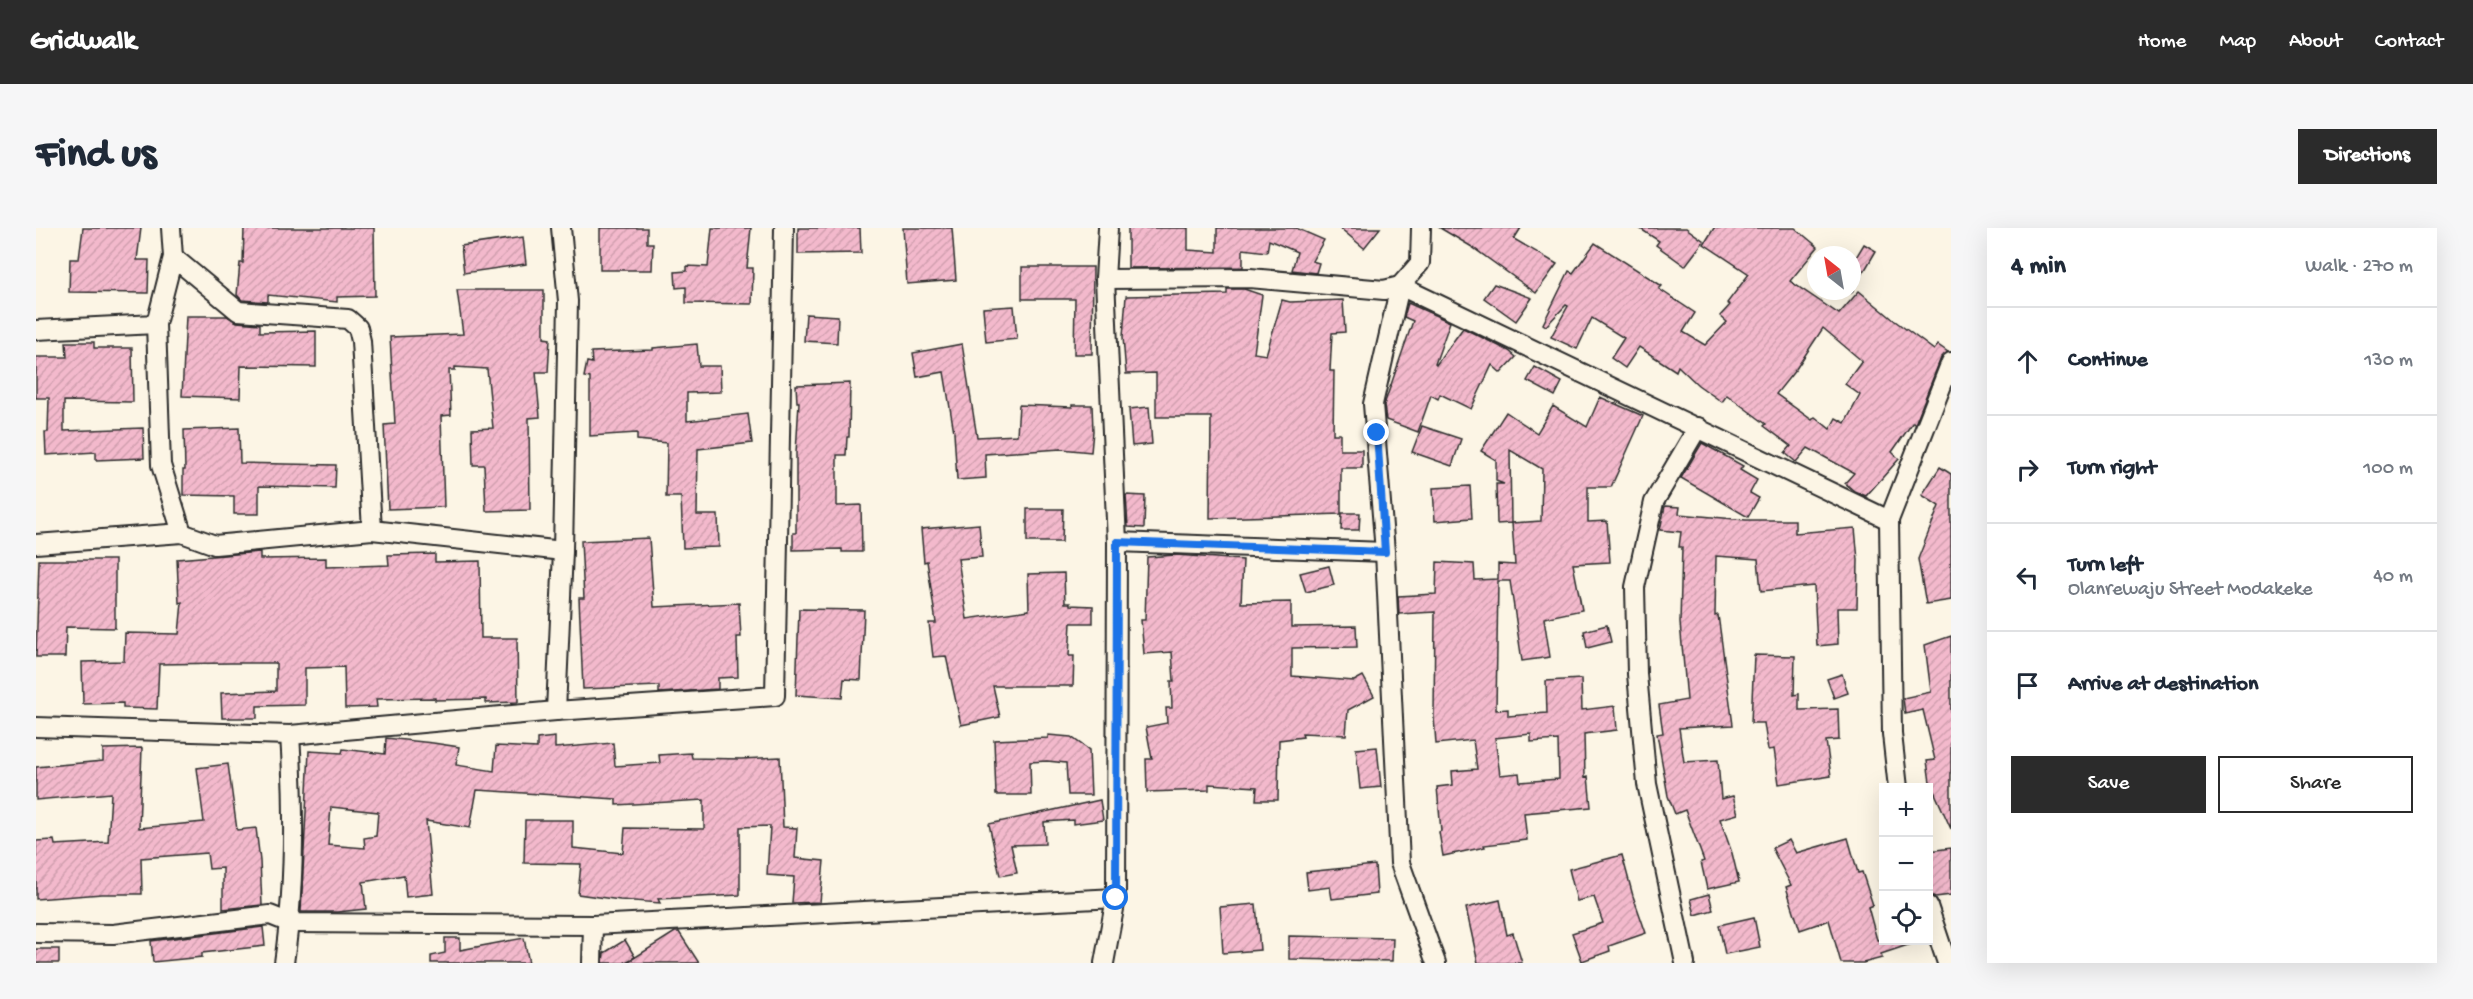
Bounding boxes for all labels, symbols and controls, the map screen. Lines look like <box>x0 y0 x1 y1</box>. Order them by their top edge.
text: Gridwalk <box>30 26 136 59</box>
text: Home <box>2138 30 2186 55</box>
text: Map <box>2219 30 2256 55</box>
text: About <box>2289 30 2342 55</box>
text: Contact <box>2375 30 2443 55</box>
button: Directions <box>2298 129 2437 184</box>
text: Find us <box>36 132 156 181</box>
north arrow <box>1807 246 1861 300</box>
text: 4 min <box>2011 252 2066 283</box>
text: Walk · 270 m <box>2305 256 2413 279</box>
icon: ahead <box>2011 345 2044 378</box>
text: Continue <box>2068 348 2148 374</box>
text: 130 m <box>2364 350 2413 373</box>
route end <box>1363 419 1389 445</box>
icon: right <box>2011 453 2044 486</box>
text: Turn right <box>2068 456 2156 482</box>
text: 100 m <box>2363 458 2413 481</box>
text: Turn left <box>2068 553 2142 579</box>
icon: left <box>2011 561 2044 594</box>
text: 40 m <box>2373 566 2413 589</box>
text: Olanrewaju Street Modakeke <box>2068 579 2313 602</box>
icon: arrive <box>2011 669 2044 702</box>
text: Arrive at destination <box>2068 672 2258 698</box>
button: Save <box>2011 756 2206 813</box>
button: Share <box>2218 756 2413 813</box>
map controls <box>1879 783 1933 945</box>
button: + <box>1879 783 1933 837</box>
button: − <box>1879 837 1933 891</box>
route start <box>1102 884 1128 910</box>
button: locate <box>1879 891 1933 945</box>

